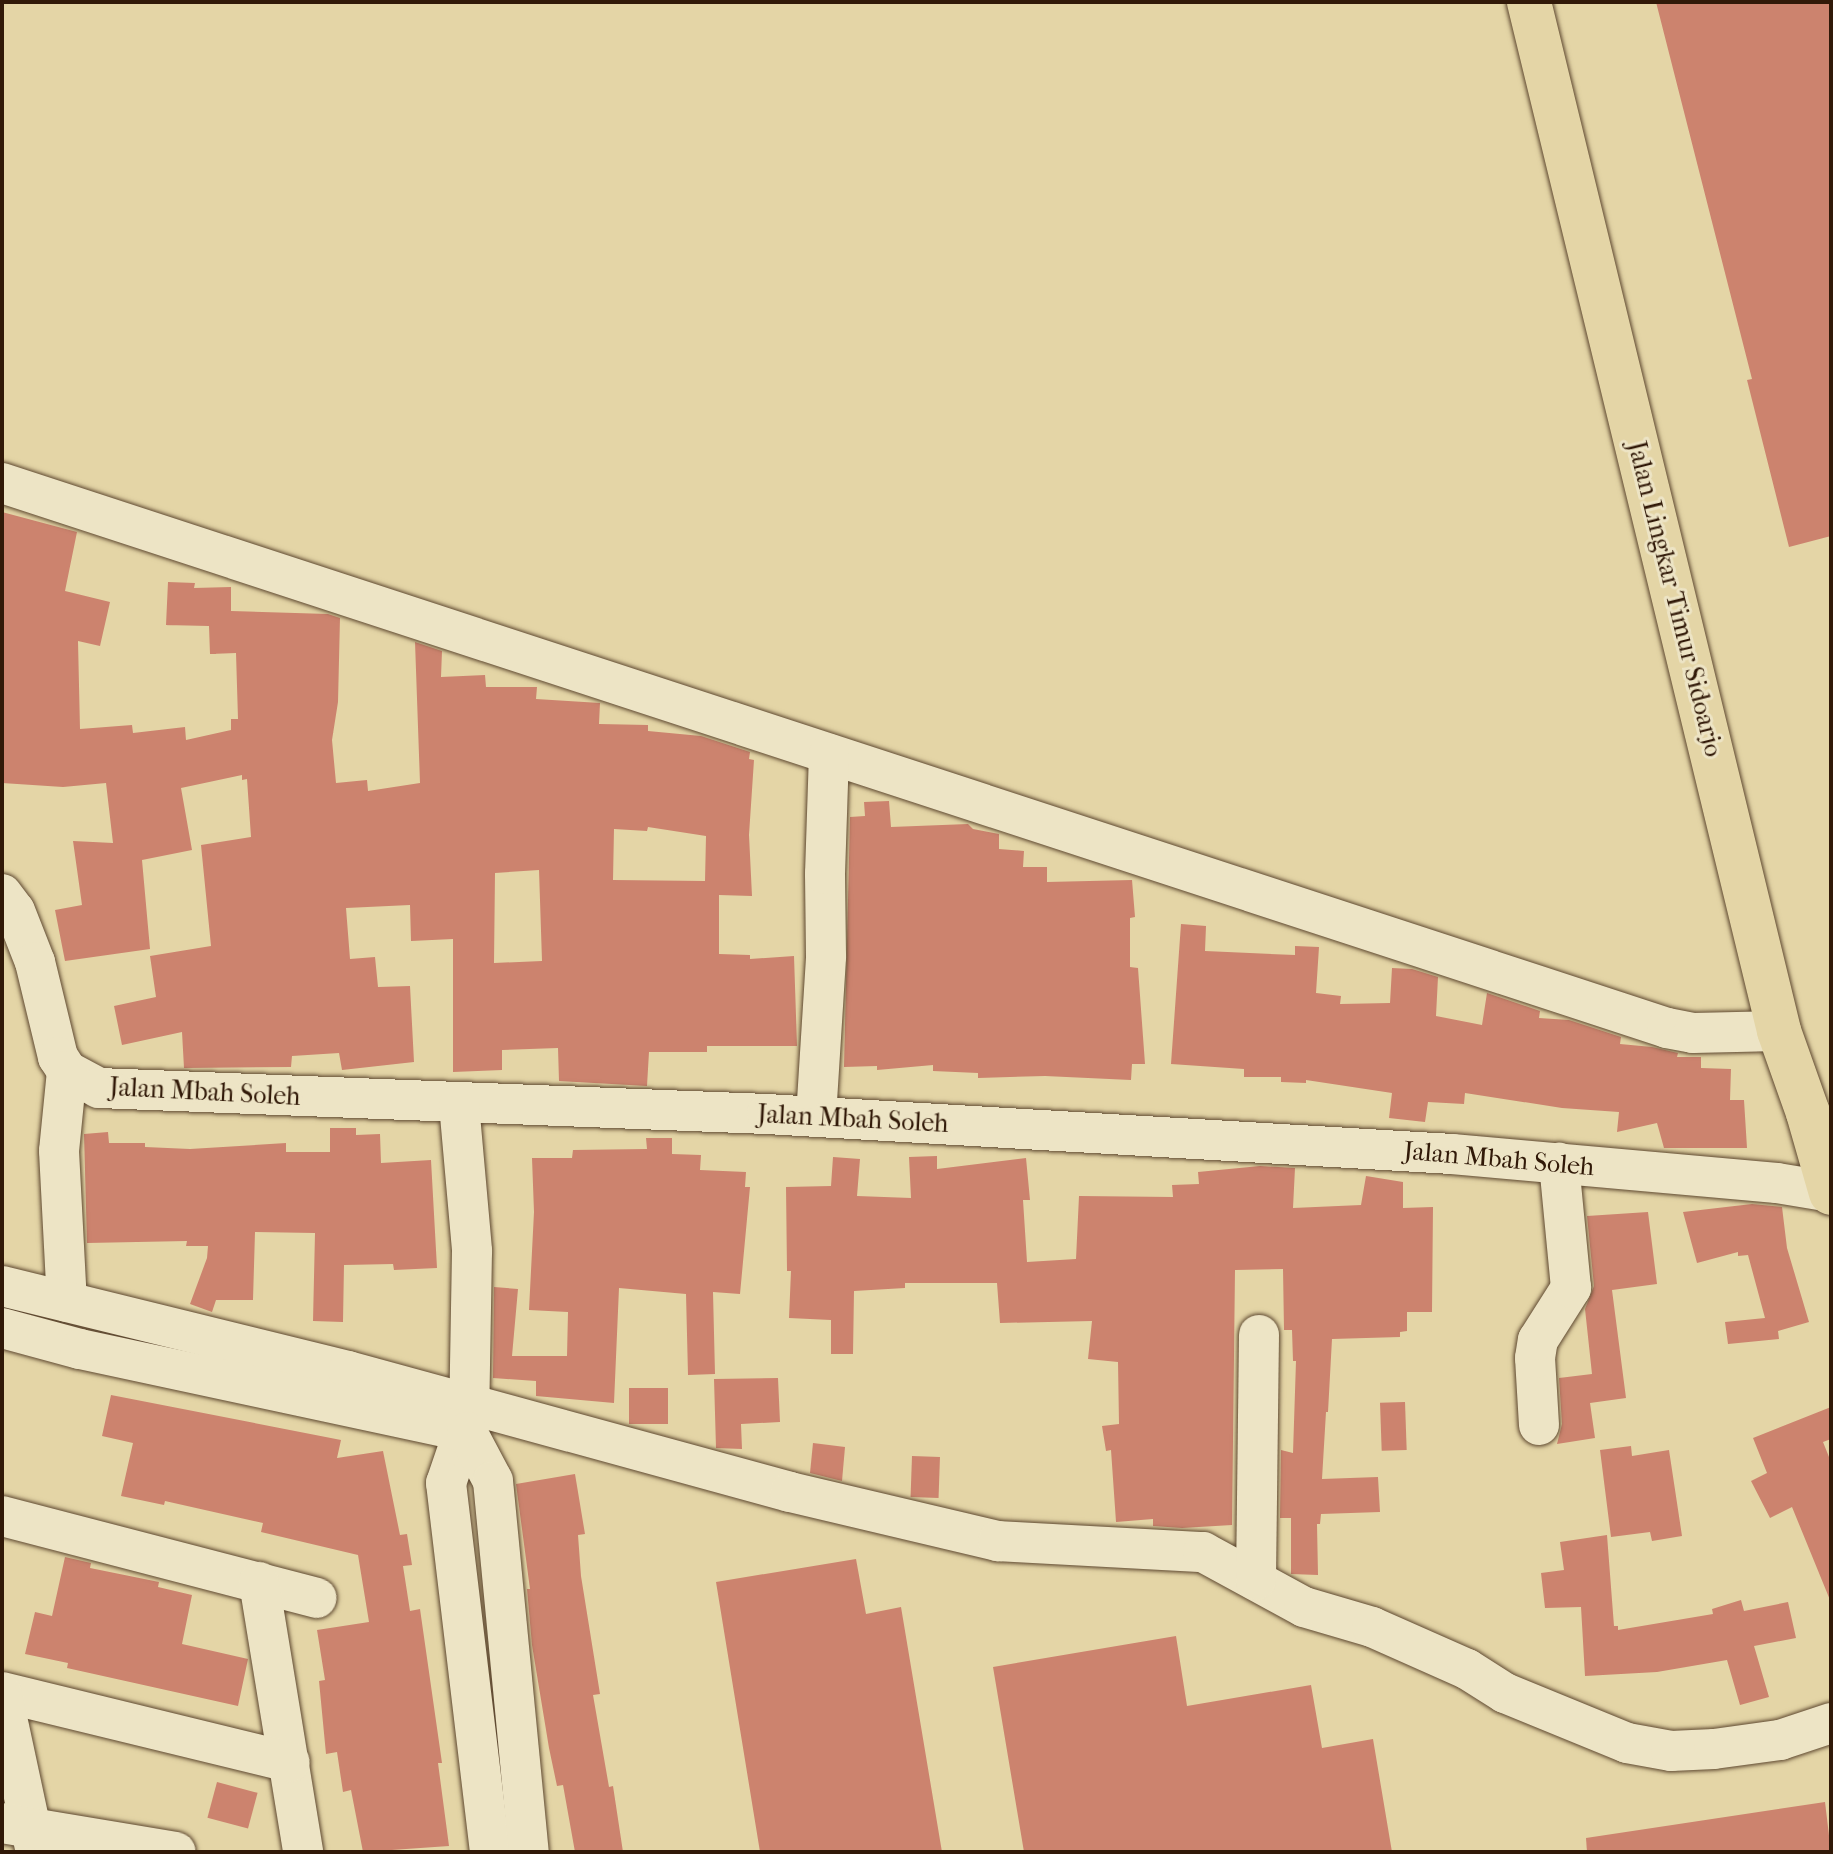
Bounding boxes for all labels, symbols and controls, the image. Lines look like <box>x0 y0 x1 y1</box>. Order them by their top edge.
street label: Jalan Lingkar Timur Sidoarjo <box>1621 438 1729 760</box>
street label: Jalan Mbah Soleh <box>109 1071 301 1113</box>
street label: Jalan Mbah Soleh <box>757 1098 949 1140</box>
street label: Jalan Mbah Soleh <box>1402 1135 1596 1183</box>

